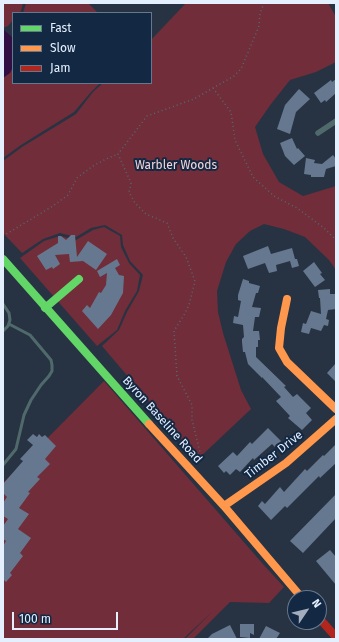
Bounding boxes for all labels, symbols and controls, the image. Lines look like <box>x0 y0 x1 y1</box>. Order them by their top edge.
legend <box>12 12 152 84</box>
text: Fast <box>50 21 72 35</box>
text: Slow <box>50 41 76 55</box>
text: Jam <box>50 61 70 75</box>
park label: Warbler Woods <box>135 159 217 173</box>
street label: Byron Baseline Road <box>119 374 205 466</box>
street label: Timber Drive <box>242 428 306 482</box>
north arrow <box>287 590 327 630</box>
text: N <box>309 597 324 610</box>
scale bar <box>14 604 120 630</box>
text: 100 m <box>19 612 51 626</box>

